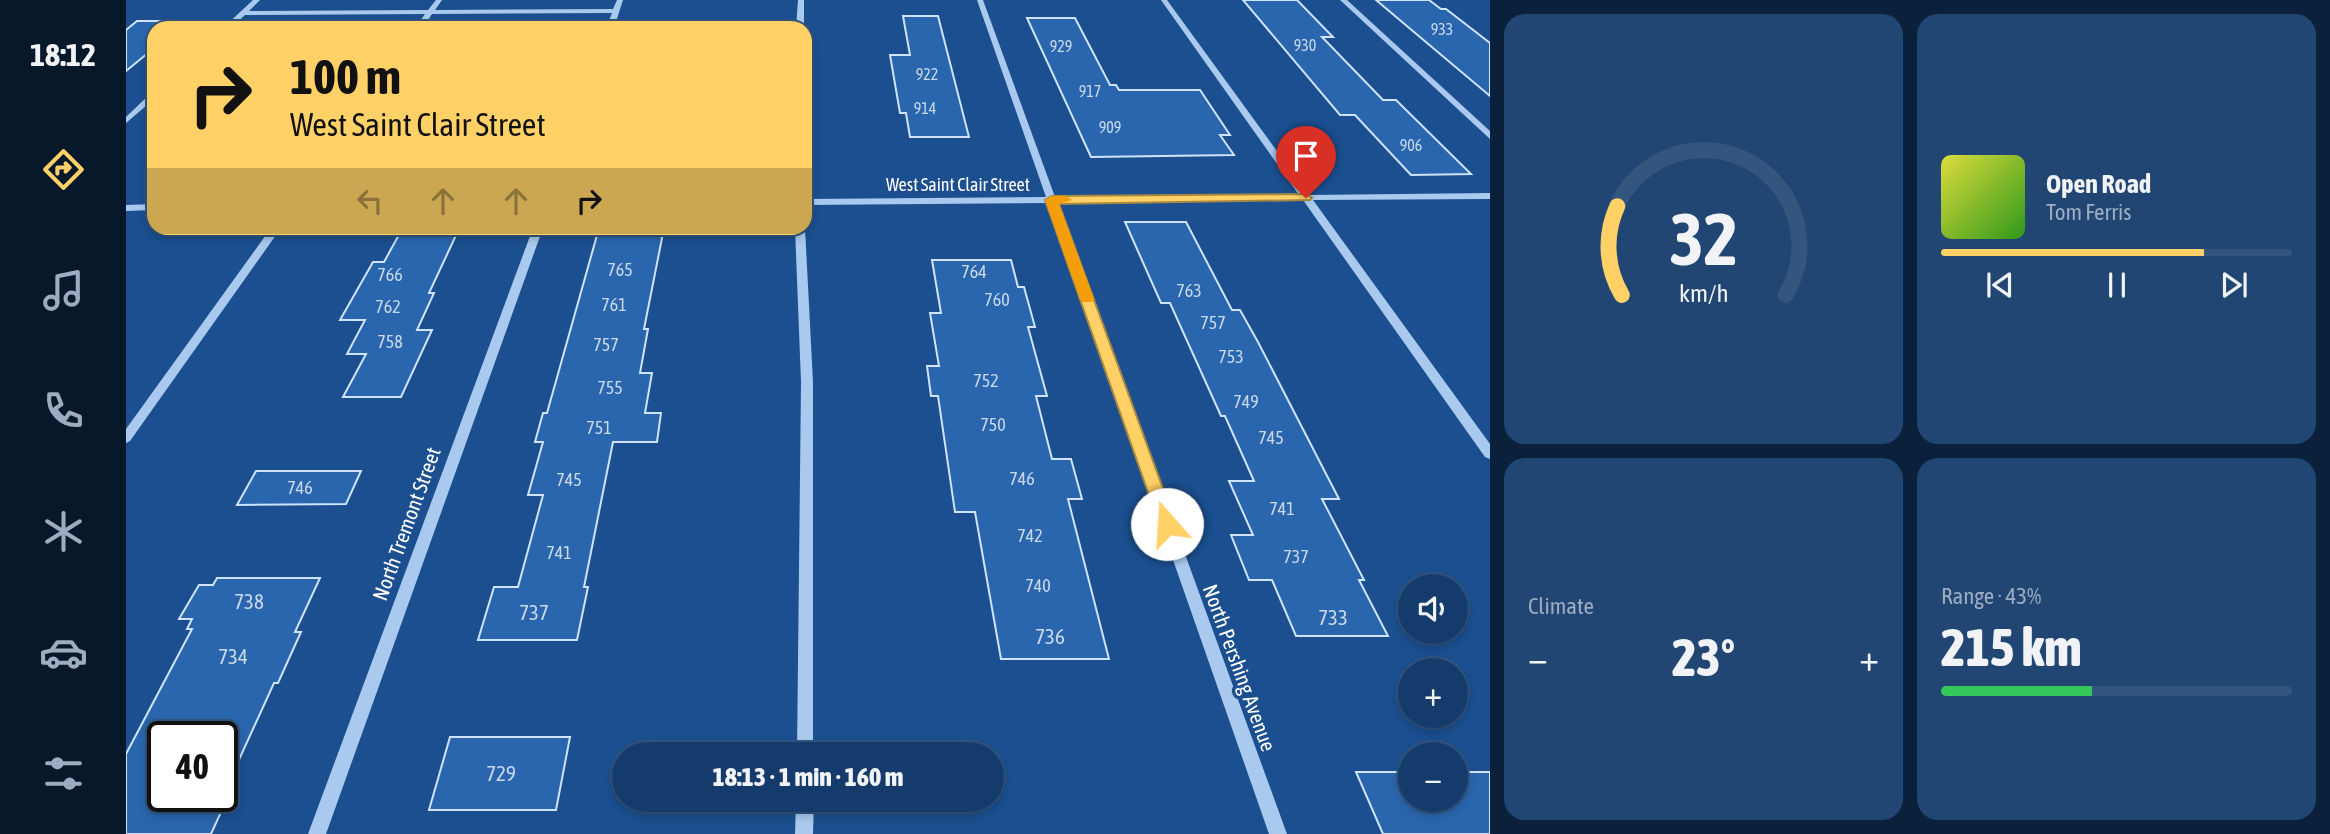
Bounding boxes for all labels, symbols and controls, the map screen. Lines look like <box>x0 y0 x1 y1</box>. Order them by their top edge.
house number: 933 <box>1431 20 1453 38</box>
text: 18:12 <box>30 36 96 73</box>
house number: 930 <box>1294 36 1316 54</box>
house number: 929 <box>1050 37 1072 55</box>
text: 100 m <box>290 48 401 104</box>
icon: right <box>175 49 266 140</box>
house number: 922 <box>916 65 938 83</box>
house number: 917 <box>1079 82 1101 100</box>
house number: 914 <box>914 99 936 117</box>
text: West Saint Clair Street <box>290 106 546 143</box>
house number: 909 <box>1099 118 1121 136</box>
pin <box>1276 126 1336 198</box>
house number: 906 <box>1400 136 1422 154</box>
icon: arrive <box>1287 137 1325 175</box>
icon: directions <box>39 145 88 194</box>
text: Open Road <box>2046 169 2151 199</box>
street label: West Saint Clair Street <box>886 174 1030 195</box>
icon: left <box>351 182 389 220</box>
icon: ahead <box>424 182 462 220</box>
icon: ahead <box>497 182 535 220</box>
icon: right <box>570 182 608 220</box>
text: 32 <box>1669 198 1738 281</box>
text: Tom Ferris <box>2046 199 2131 225</box>
house number: 765 <box>607 259 633 280</box>
house number: 764 <box>961 261 987 282</box>
house number: 766 <box>377 264 403 285</box>
icon: music <box>39 266 88 315</box>
icon: previous <box>1981 266 2019 304</box>
icon: pause <box>2098 266 2136 304</box>
icon: next <box>2215 266 2253 304</box>
text: km/h <box>1679 279 1728 307</box>
house number: 763 <box>1176 280 1202 301</box>
house number: 760 <box>984 289 1010 310</box>
house number: 761 <box>601 294 627 315</box>
house number: 762 <box>375 296 401 317</box>
house number: 757 <box>1200 312 1226 333</box>
house number: 758 <box>377 331 403 352</box>
house number: 757 <box>593 334 619 355</box>
house number: 753 <box>1218 346 1244 367</box>
house number: 752 <box>973 370 999 391</box>
house number: 755 <box>597 377 623 398</box>
icon: phone <box>39 386 88 435</box>
house number: 749 <box>1233 391 1259 412</box>
house number: 750 <box>980 414 1006 435</box>
house number: 751 <box>586 417 612 438</box>
house number: 745 <box>1258 427 1284 448</box>
street label: North Tremont Street <box>367 444 445 604</box>
house number: 746 <box>1009 468 1035 489</box>
house number: 745 <box>556 469 582 490</box>
house number: 746 <box>287 477 313 498</box>
position arrow <box>1130 487 1204 561</box>
house number: 741 <box>1269 498 1295 519</box>
icon: climate <box>39 507 88 556</box>
house number: 742 <box>1017 525 1043 546</box>
house number: 741 <box>546 542 572 563</box>
house number: 737 <box>1283 546 1309 567</box>
map controls <box>1398 574 1468 812</box>
button: sound <box>1398 574 1468 644</box>
house number: 740 <box>1025 575 1051 596</box>
street label: North Pershing Avenue <box>1199 581 1281 754</box>
text: Range · 43% <box>1941 583 2041 609</box>
house number: 738 <box>234 589 264 613</box>
text: Climate <box>1528 593 1594 619</box>
house number: 737 <box>519 600 549 624</box>
house number: 733 <box>1318 605 1348 629</box>
text: 215 km <box>1941 617 2082 677</box>
house number: 736 <box>1035 624 1065 648</box>
text: 23° <box>1672 627 1735 687</box>
icon: car <box>39 628 88 677</box>
text: − <box>1528 636 1548 679</box>
text: + <box>1859 636 1879 679</box>
house number: 734 <box>218 644 248 668</box>
button: + <box>1398 658 1468 728</box>
speed limit sign: 40 <box>147 721 238 812</box>
button: − <box>1398 742 1468 812</box>
icon: filters <box>39 749 88 798</box>
house number: 729 <box>486 761 516 785</box>
text: 18:13 · 1 min · 160 m <box>713 762 903 792</box>

